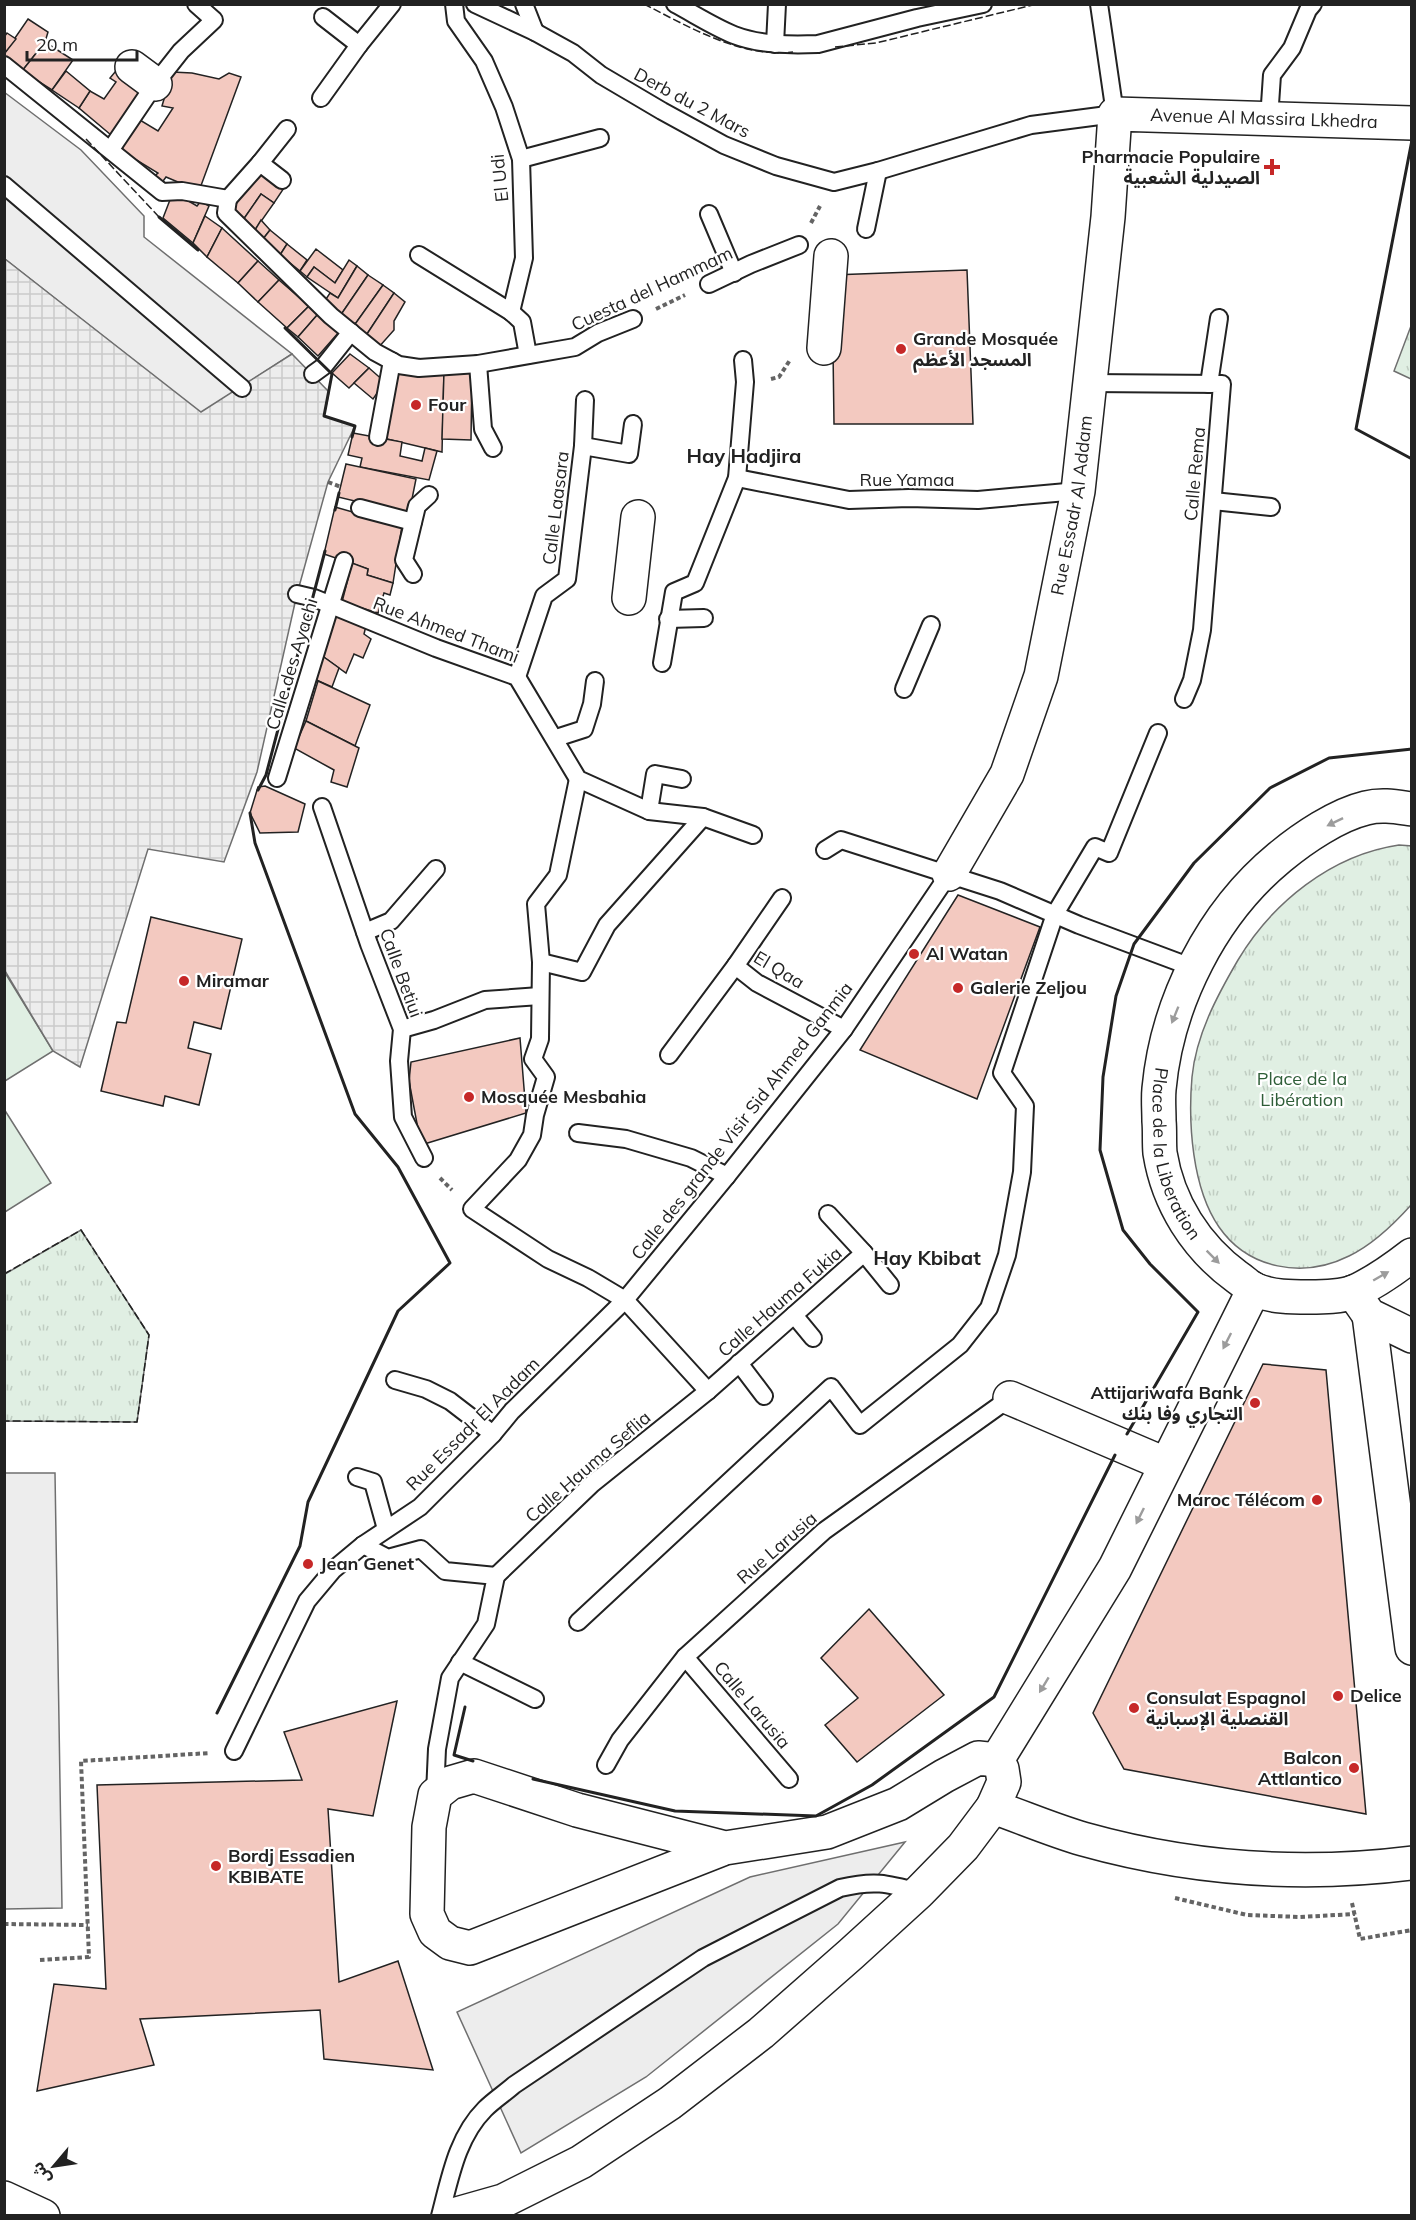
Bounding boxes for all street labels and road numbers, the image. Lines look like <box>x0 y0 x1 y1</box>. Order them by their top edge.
street label: Derb du 2 Mars <box>630 62 754 143</box>
street label: Avenue Al Massira Lkhedra <box>1150 103 1378 133</box>
street label: El Udi <box>486 153 513 203</box>
street label: Cuesta del Hammam <box>567 241 736 336</box>
street label: Rue Essadr Al Addam <box>1045 414 1097 597</box>
street label: Calle Rema <box>1179 426 1210 522</box>
street label: Calle Laasara <box>537 450 574 566</box>
street label: Rue Yamaa <box>859 468 955 491</box>
street label: Rue Ahmed Thami <box>370 591 522 668</box>
street label: Calle des Ayachi <box>261 595 323 733</box>
street label: Calle Betiui <box>375 925 428 1021</box>
street label: El Qaa <box>750 946 809 994</box>
street label: Calle des grande Visir Sid Ahmed Ganmia <box>626 977 857 1264</box>
street label: Place de la Liberation <box>1148 1066 1206 1244</box>
street label: Calle Hauma Fukia <box>713 1242 846 1362</box>
street label: Rue Essadr El Aadam <box>401 1352 544 1495</box>
street label: Calle Hauma Seflia <box>520 1406 655 1527</box>
street label: Rue Larusia <box>732 1507 822 1589</box>
street label: Calle Larusia <box>709 1656 796 1753</box>

